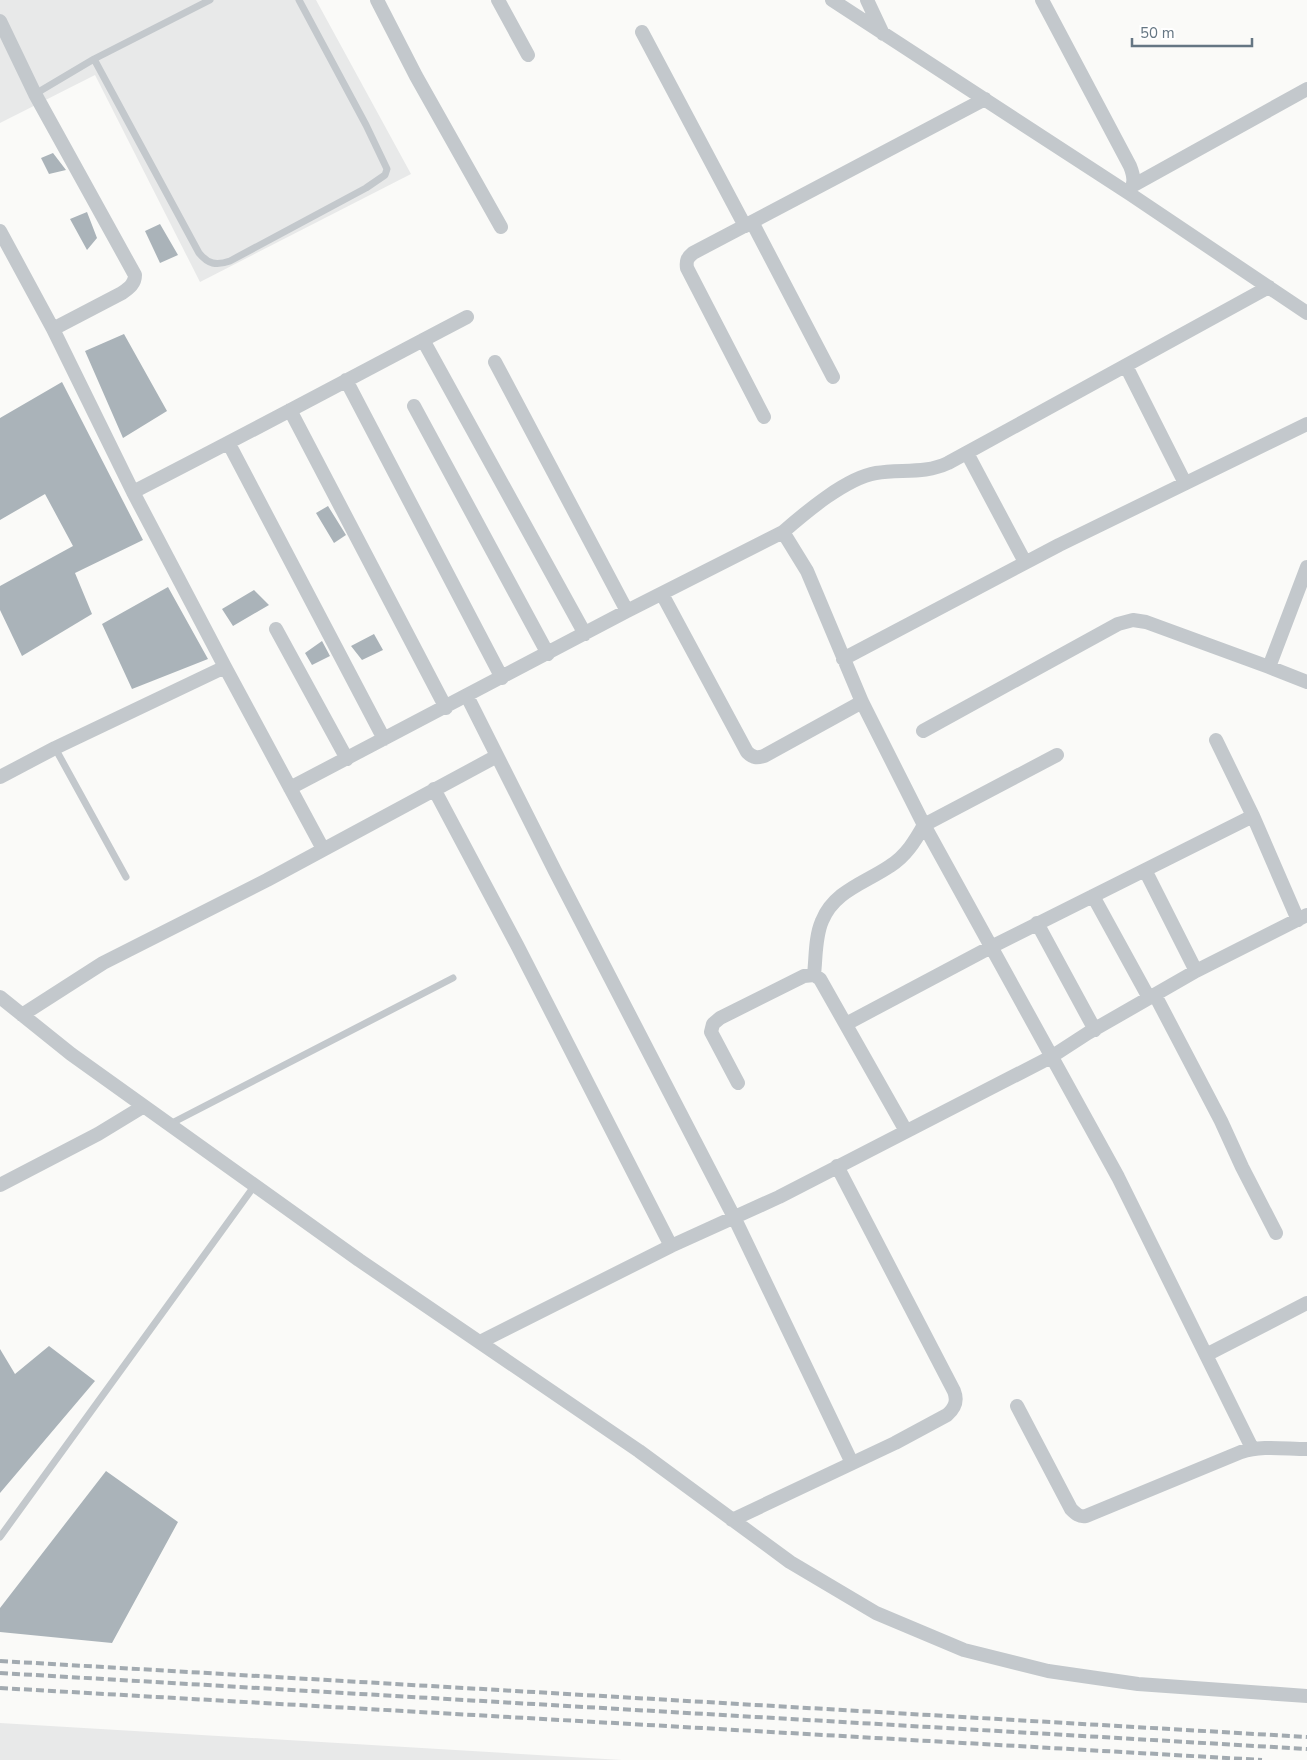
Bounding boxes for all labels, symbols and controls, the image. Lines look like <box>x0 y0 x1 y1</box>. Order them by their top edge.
scale bar <box>1132 15 1252 47</box>
text: 50 m <box>1140 23 1175 43</box>

